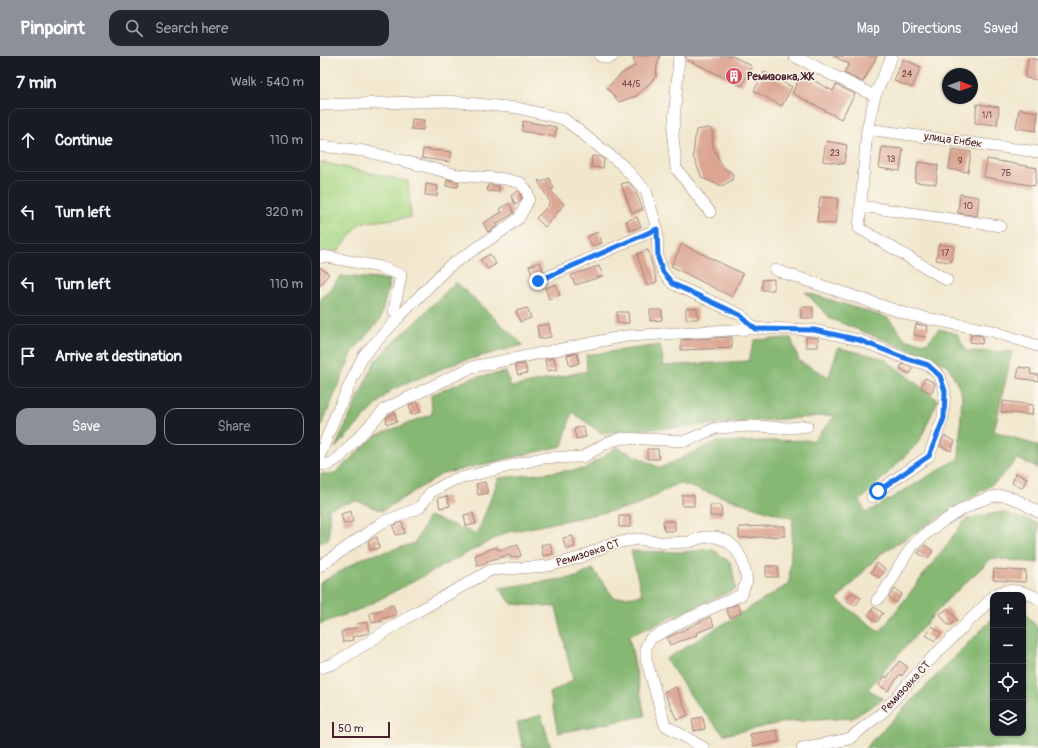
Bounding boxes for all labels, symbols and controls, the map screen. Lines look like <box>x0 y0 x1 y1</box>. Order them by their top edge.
search box <box>109 10 389 46</box>
text: Pinpoint <box>20 16 85 40</box>
icon: search <box>123 17 145 39</box>
text: Search here <box>155 19 228 38</box>
text: Map <box>857 20 880 37</box>
text: Directions <box>902 20 961 37</box>
text: Saved <box>983 20 1018 37</box>
building icon: Ремизовка, ЖК <box>724 66 744 86</box>
north arrow <box>942 68 978 104</box>
house number: 24 <box>902 69 913 80</box>
place label: Ремизовка, ЖК <box>747 70 815 83</box>
text: 7 min <box>16 72 56 93</box>
text: Walk · 540 m <box>231 74 304 90</box>
house number: 44/5 <box>622 79 640 90</box>
house number: 1/1 <box>982 110 992 121</box>
icon: ahead <box>17 129 39 151</box>
street label: улица Енбек <box>922 129 983 151</box>
text: Continue <box>55 131 113 150</box>
text: 110 m <box>270 132 303 148</box>
house number: 23 <box>830 148 840 159</box>
house number: 13 <box>887 154 895 165</box>
house number: 9 <box>958 156 963 167</box>
house number: 7Б <box>1001 168 1011 179</box>
icon: left <box>17 201 39 223</box>
house number: 10 <box>963 201 973 212</box>
text: Turn left <box>55 203 111 222</box>
text: 320 m <box>265 204 303 220</box>
house number: 17 <box>941 248 949 259</box>
route end <box>529 272 547 290</box>
icon: left <box>17 273 39 295</box>
text: Turn left <box>55 275 111 294</box>
text: 110 m <box>270 276 303 292</box>
icon: arrive <box>17 345 39 367</box>
text: Arrive at destination <box>55 347 182 366</box>
button: Save <box>16 408 156 445</box>
button: Share <box>164 408 304 445</box>
route start <box>869 482 887 500</box>
street label: Ремизовка СТ <box>555 537 621 569</box>
map controls <box>990 592 1026 736</box>
button: + <box>990 592 1026 628</box>
button: − <box>990 628 1026 664</box>
street label: Ремизовка СТ <box>879 659 933 715</box>
button: locate <box>990 664 1026 700</box>
button: layers <box>990 700 1026 736</box>
scale bar <box>332 720 390 739</box>
text: 50 m <box>338 722 364 735</box>

